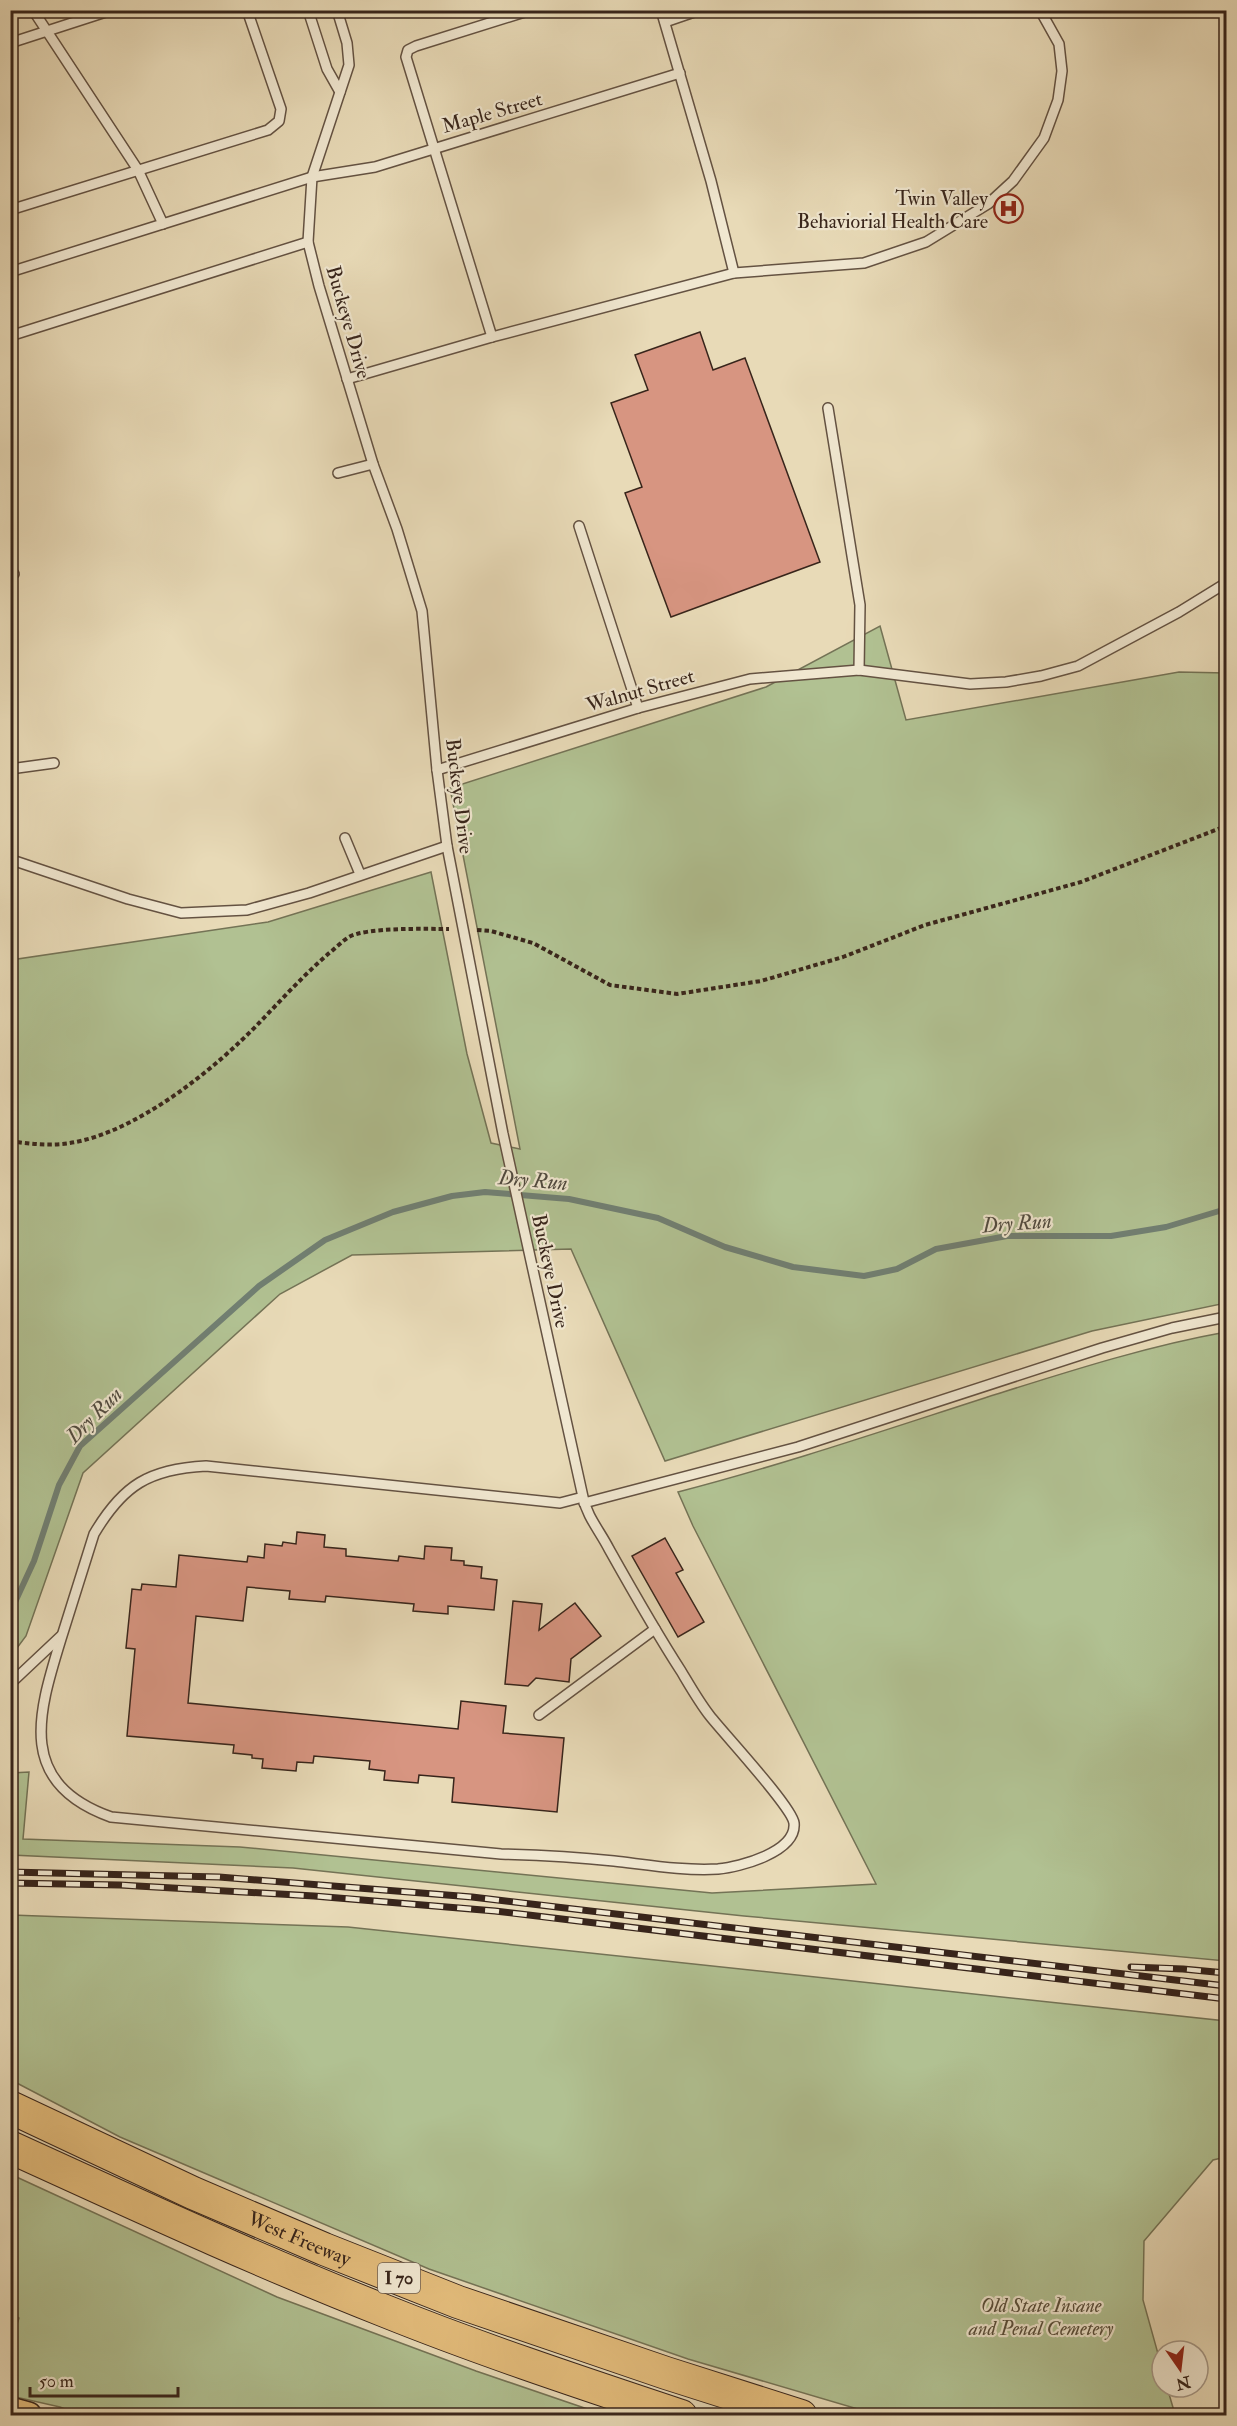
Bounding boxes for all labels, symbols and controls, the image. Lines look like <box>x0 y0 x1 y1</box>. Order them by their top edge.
street label: Maple Street <box>439 86 546 140</box>
place label: Twin Valley Behaviorial Health Care <box>797 186 989 234</box>
hospital icon: Twin Valley Behaviorial Health Care <box>993 193 1025 225</box>
street label: Buckeye Drive <box>320 263 377 381</box>
street label: Walnut Street <box>582 663 698 718</box>
street label: Buckeye Drive <box>440 737 479 855</box>
water label: Dry Run <box>496 1164 569 1197</box>
water label: Dry Run <box>980 1208 1053 1239</box>
street label: Buckeye Drive <box>526 1212 575 1331</box>
water label: Dry Run <box>60 1381 129 1450</box>
street label: West Freeway <box>243 2206 356 2272</box>
road number: I 70 <box>378 2263 420 2293</box>
park label: Old State Insane and Penal Cemetery <box>968 2293 1113 2341</box>
north arrow <box>1150 2339 1210 2399</box>
scale bar <box>30 2360 178 2398</box>
text: 50 m <box>39 2370 74 2393</box>
text: N <box>1173 2371 1194 2394</box>

